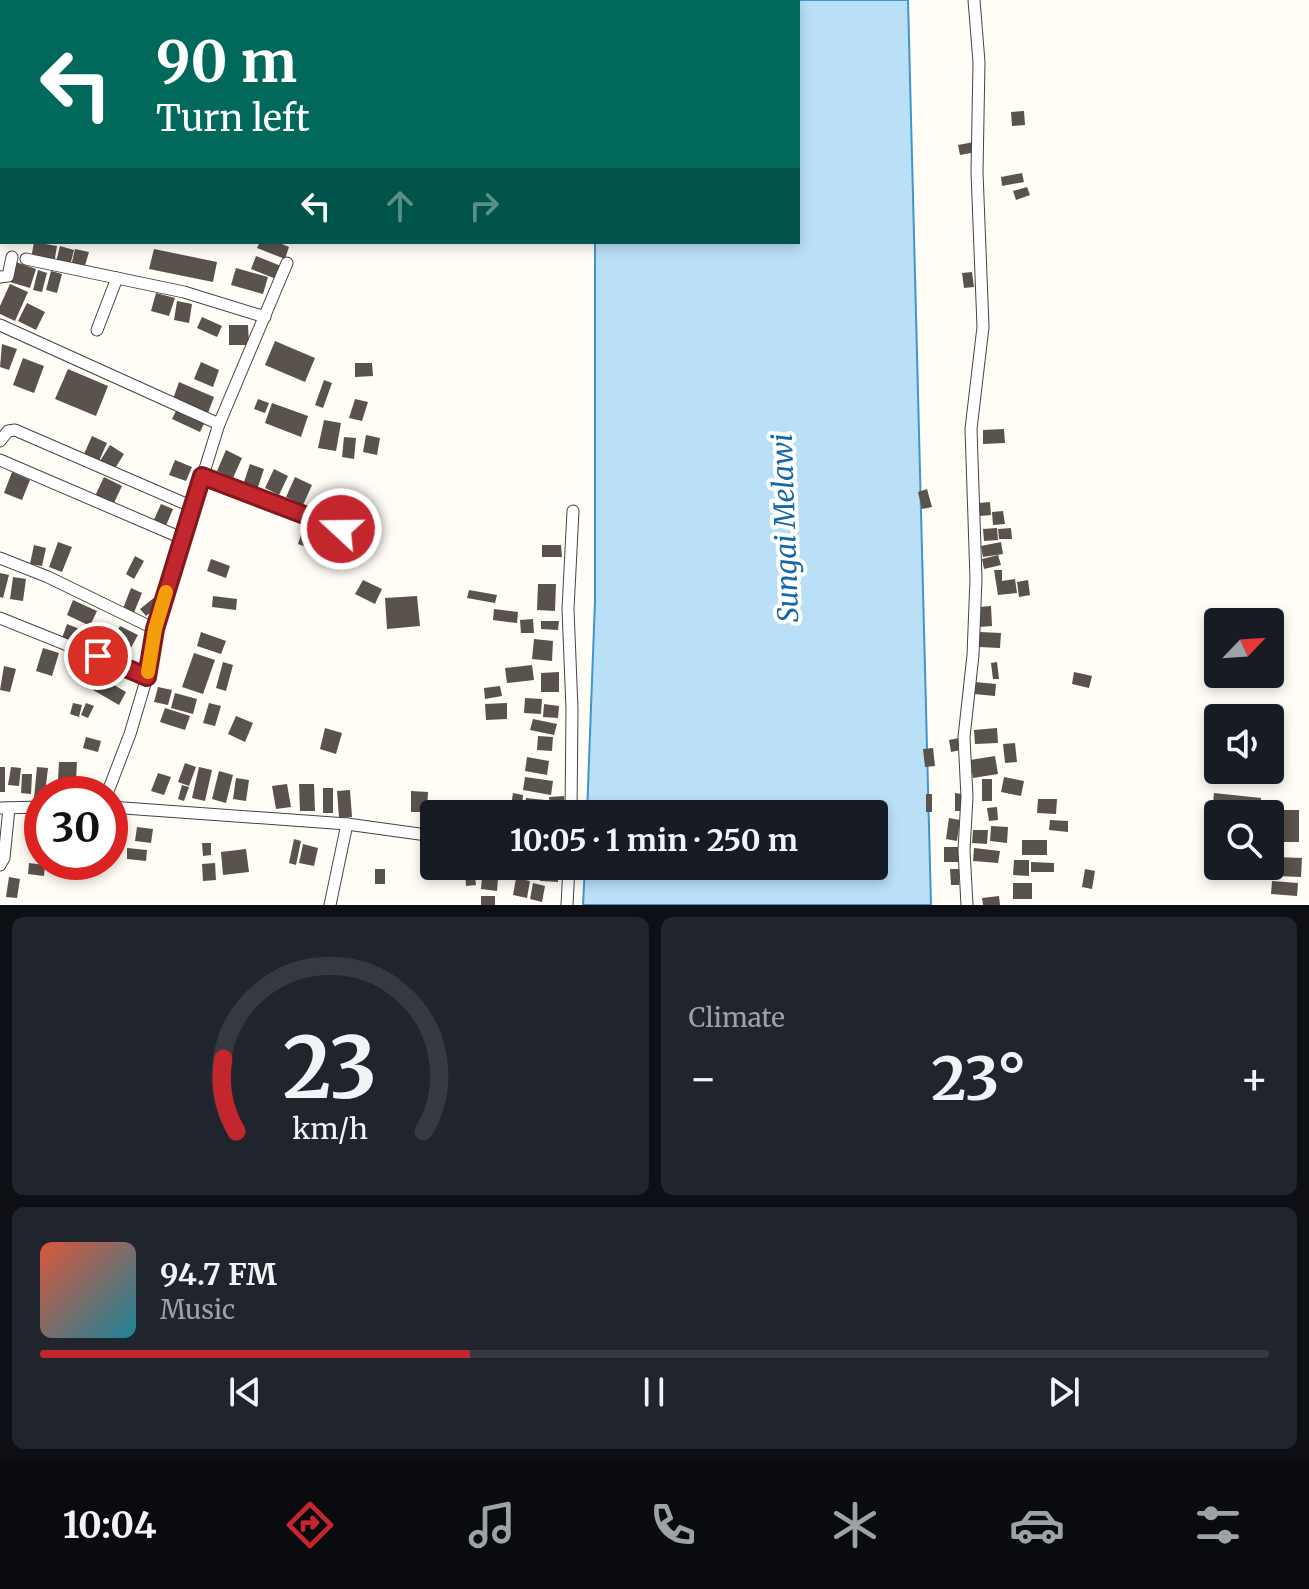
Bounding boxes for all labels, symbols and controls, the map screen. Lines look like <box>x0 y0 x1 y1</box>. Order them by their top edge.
text: 90 m <box>156 27 297 97</box>
icon: left <box>24 32 128 136</box>
text: Turn left <box>156 96 310 141</box>
icon: left <box>294 184 338 228</box>
icon: ahead <box>378 184 422 228</box>
icon: right <box>462 184 506 228</box>
water label: Sungai Melawi <box>764 433 806 623</box>
position arrow <box>299 487 383 571</box>
north arrow <box>1204 608 1284 688</box>
map controls <box>1204 608 1284 880</box>
pin <box>64 622 132 690</box>
icon: arrive <box>76 634 120 678</box>
button: sound <box>1204 704 1284 784</box>
speed limit sign: 30 <box>24 776 128 880</box>
button: search <box>1204 800 1284 880</box>
text: 10:05 · 1 min · 250 m <box>510 821 798 859</box>
text: Climate <box>689 1001 785 1034</box>
text: 23 <box>283 1016 377 1121</box>
text: 23° <box>931 1041 1026 1116</box>
text: − <box>689 1051 718 1106</box>
text: + <box>1240 1051 1269 1106</box>
text: km/h <box>292 1111 368 1147</box>
text: 94.7 FM <box>160 1255 277 1293</box>
text: Music <box>160 1293 235 1326</box>
icon: previous <box>223 1370 267 1414</box>
icon: pause <box>632 1370 676 1414</box>
icon: next <box>1042 1370 1086 1414</box>
icon: directions <box>282 1497 338 1553</box>
icon: music <box>464 1497 520 1553</box>
icon: phone <box>645 1497 701 1553</box>
icon: climate <box>827 1497 883 1553</box>
icon: car <box>1009 1497 1065 1553</box>
icon: filters <box>1190 1497 1246 1553</box>
text: 10:04 <box>63 1503 157 1548</box>

